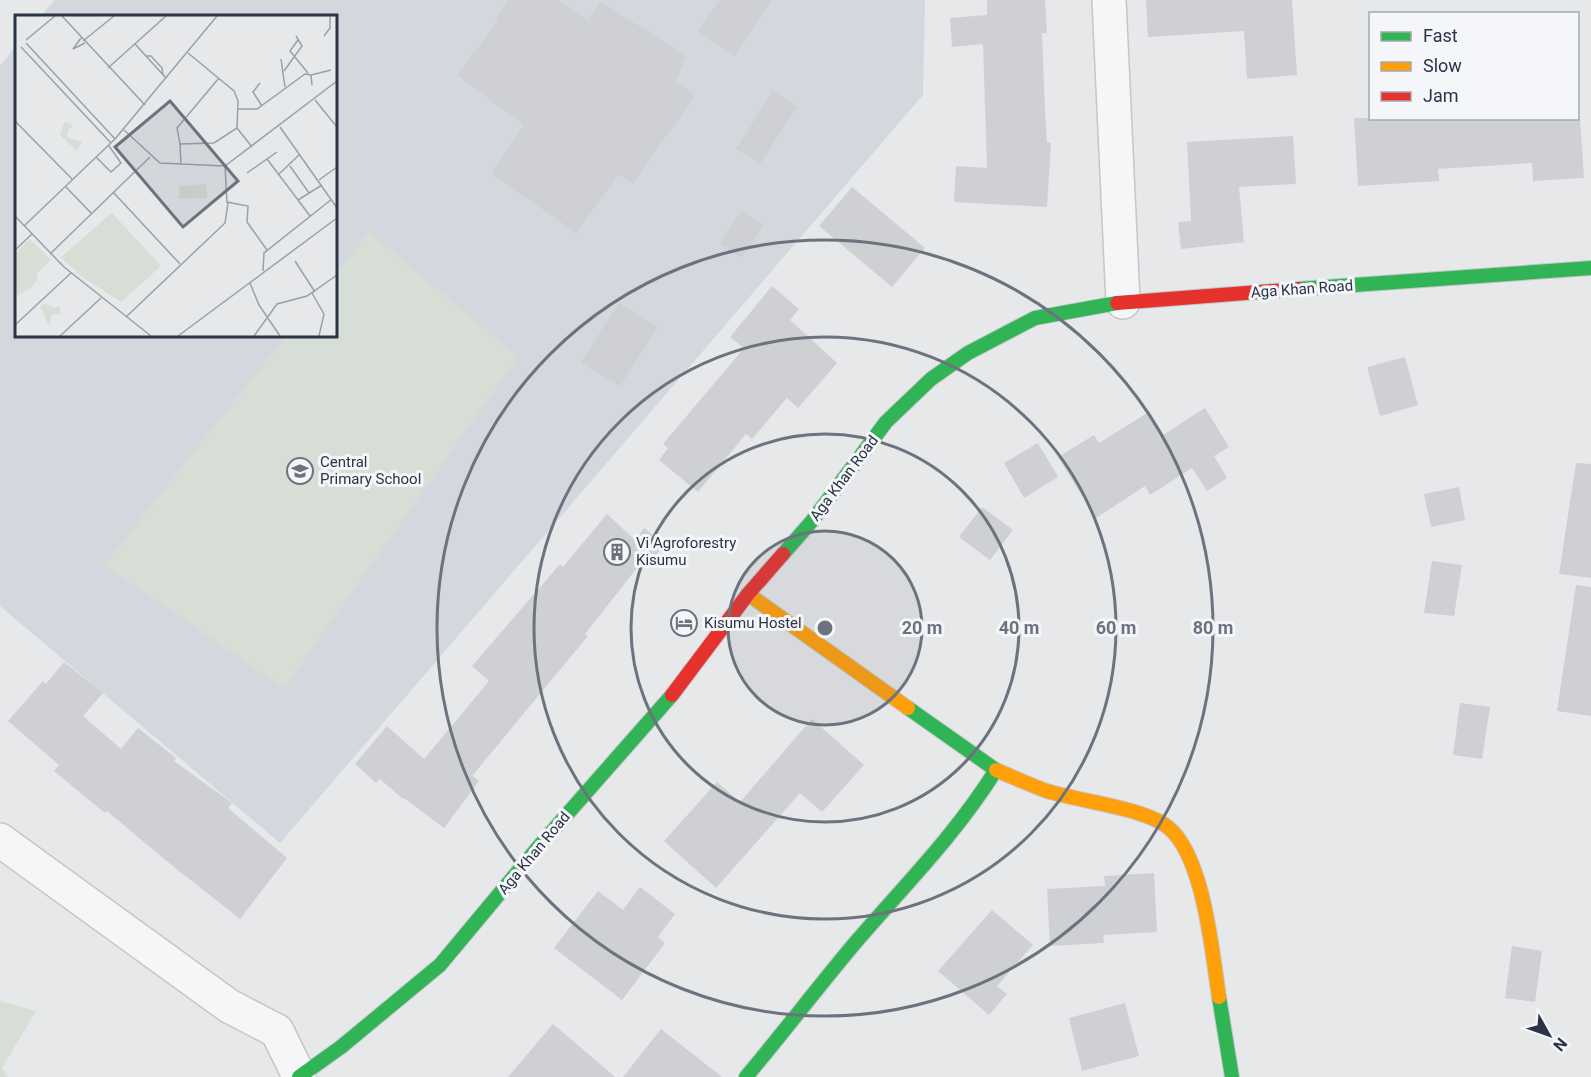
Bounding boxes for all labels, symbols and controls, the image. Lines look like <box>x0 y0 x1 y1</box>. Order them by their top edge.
legend <box>1369 12 1579 120</box>
inset map <box>15 15 338 338</box>
text: Fast <box>1423 25 1458 46</box>
text: Slow <box>1423 55 1462 76</box>
text: Jam <box>1423 85 1459 106</box>
street label: Aga Khan Road <box>1250 276 1354 302</box>
street label: Aga Khan Road <box>806 432 882 524</box>
place label: Central Primary School <box>320 453 421 488</box>
school or university icon: Central Primary School <box>285 456 315 486</box>
place label: Vi Agroforestry Kisumu <box>636 534 736 569</box>
building icon: Vi Agroforestry Kisumu <box>602 537 632 567</box>
hotel icon: Kisumu Hostel <box>669 608 699 638</box>
place label: Kisumu Hostel <box>704 614 802 632</box>
text: 20 m <box>902 617 942 638</box>
text: 40 m <box>999 617 1039 638</box>
text: 60 m <box>1096 617 1136 638</box>
text: 80 m <box>1193 617 1233 638</box>
centre of rings <box>815 618 835 638</box>
street label: Aga Khan Road <box>494 808 574 898</box>
north arrow <box>1519 1005 1579 1065</box>
text: N <box>1549 1034 1571 1055</box>

